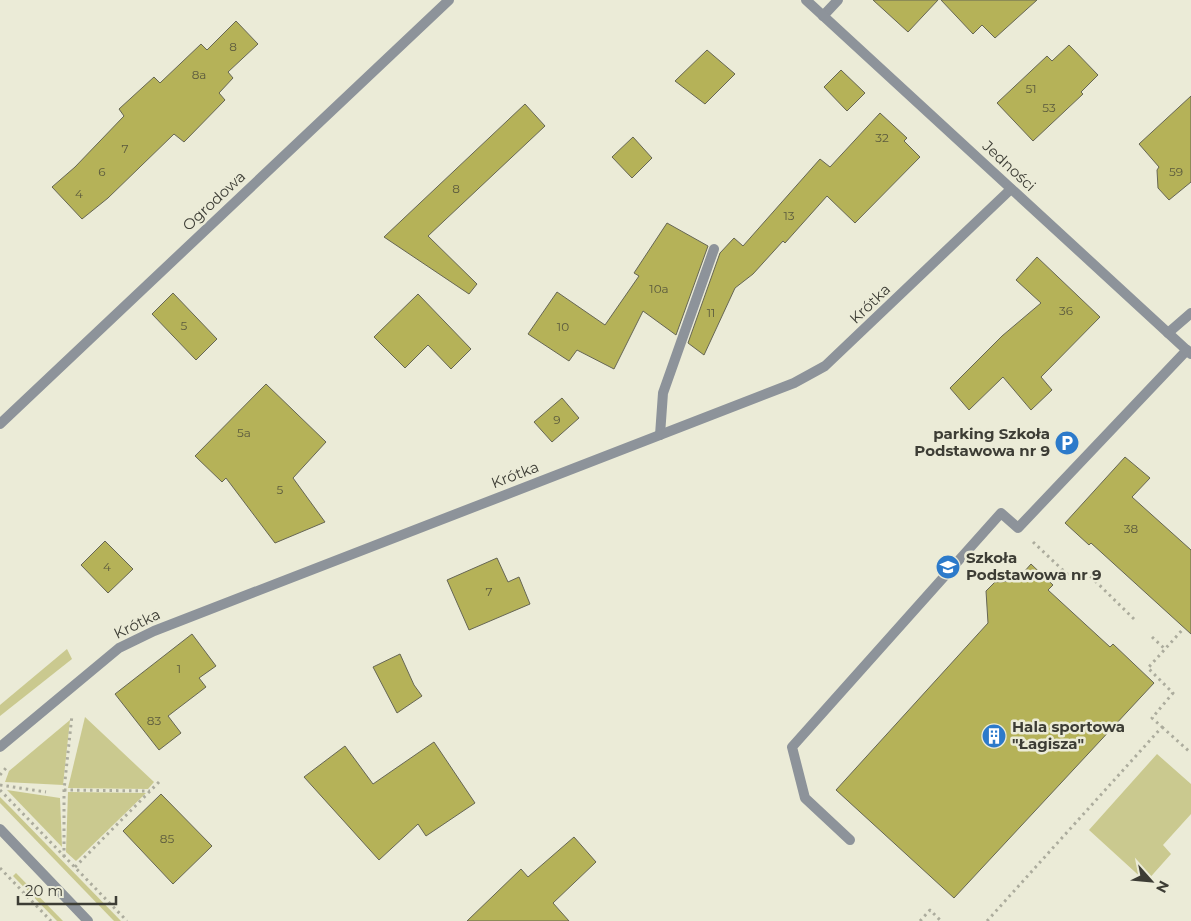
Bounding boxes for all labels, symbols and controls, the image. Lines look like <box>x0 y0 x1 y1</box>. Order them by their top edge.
house number: 8 <box>229 39 237 54</box>
house number: 8a <box>192 67 206 82</box>
house number: 51 <box>1025 81 1037 96</box>
house number: 53 <box>1042 100 1056 115</box>
house number: 32 <box>875 130 889 145</box>
street label: Jedności <box>978 136 1040 195</box>
house number: 7 <box>121 141 129 156</box>
house number: 6 <box>98 164 106 179</box>
house number: 59 <box>1169 164 1183 179</box>
street label: Ogrodowa <box>178 167 249 235</box>
house number: 8 <box>452 181 460 196</box>
house number: 4 <box>75 186 83 201</box>
house number: 13 <box>783 208 795 223</box>
street label: Krótka <box>845 280 894 328</box>
house number: 10a <box>649 281 669 296</box>
house number: 36 <box>1059 303 1073 318</box>
house number: 11 <box>707 305 715 320</box>
house number: 5 <box>181 318 188 333</box>
house number: 10 <box>557 319 569 334</box>
house number: 9 <box>553 412 561 427</box>
place label: parking Szkoła Podstawowa nr 9 <box>914 424 1050 460</box>
house number: 5a <box>237 425 251 440</box>
parking icon: parking Szkoła Podstawowa nr 9 <box>1054 430 1080 456</box>
street label: Krótka <box>488 457 541 492</box>
house number: 5 <box>277 482 284 497</box>
house number: 38 <box>1124 521 1139 536</box>
place label: Szkoła Podstawowa nr 9 <box>966 548 1102 584</box>
school or university icon: Szkoła Podstawowa nr 9 <box>935 554 961 580</box>
house number: 4 <box>103 559 111 574</box>
house number: 7 <box>485 584 493 599</box>
street label: Krótka <box>110 604 163 643</box>
house number: 1 <box>177 661 181 676</box>
house number: 83 <box>147 713 161 728</box>
place label: Hala sportowa "Łagisza" <box>1012 717 1125 753</box>
building icon: Hala sportowa "Łagisza" <box>981 723 1007 749</box>
house number: 85 <box>160 831 174 846</box>
north arrow <box>1126 856 1176 906</box>
scale bar <box>18 874 115 906</box>
text: N <box>1152 878 1173 896</box>
text: 20 m <box>25 881 63 900</box>

